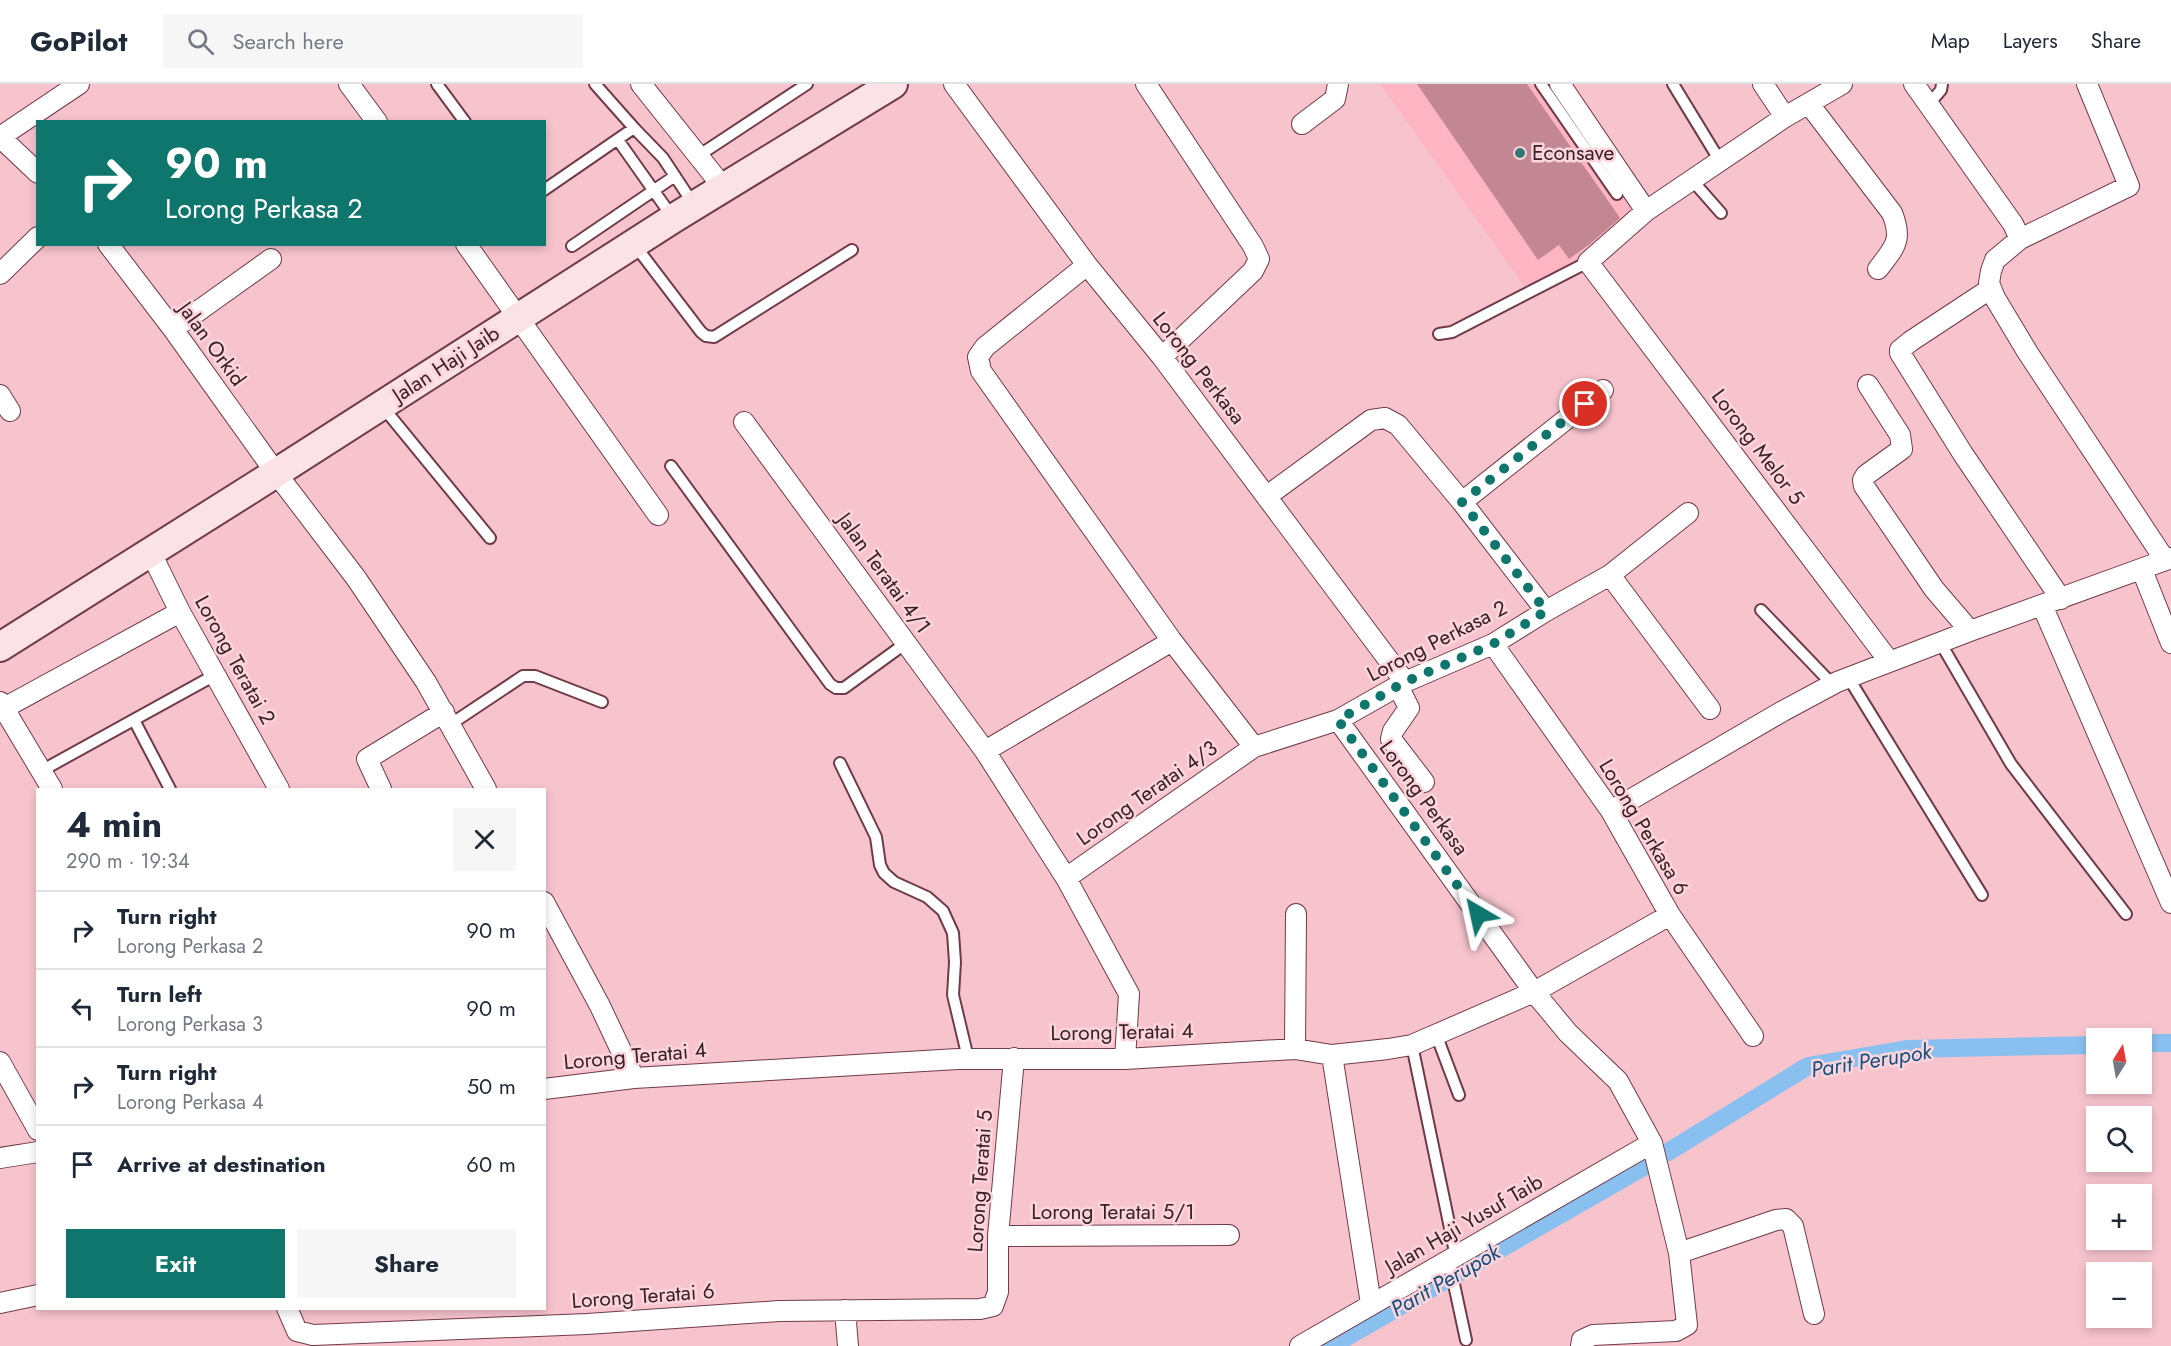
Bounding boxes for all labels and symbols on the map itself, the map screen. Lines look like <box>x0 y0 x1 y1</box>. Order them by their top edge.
place label: Econsave <box>1532 138 1614 168</box>
marker: Econsave <box>1513 146 1527 160</box>
street label: Jalan Orkid <box>169 293 253 392</box>
street label: Lorong Perkasa <box>1146 305 1252 431</box>
street label: Jalan Haji Jaib <box>384 318 505 411</box>
pin <box>1559 378 1610 429</box>
street label: Lorong Melor 5 <box>1704 383 1812 511</box>
street label: Jalan Teratai 4/1 <box>828 504 938 639</box>
street label: Lorong Teratai 2 <box>187 590 283 730</box>
street label: Lorong Perkasa 2 <box>1362 593 1512 689</box>
street label: Lorong Teratai 4/3 <box>1070 733 1224 853</box>
street label: Lorong Perkasa <box>1372 734 1476 862</box>
street label: Lorong Perkasa 6 <box>1592 753 1696 901</box>
position arrow <box>1446 882 1510 946</box>
street label: Lorong Teratai 4 <box>1050 1016 1194 1048</box>
north arrow <box>2086 1028 2152 1094</box>
water label: Parit Perupok <box>1808 1034 1935 1085</box>
street label: Lorong Teratai 4 <box>562 1035 708 1077</box>
street label: Lorong Teratai 5 <box>960 1109 1000 1253</box>
street label: Jalan Haji Yusuf Taib <box>1377 1167 1548 1283</box>
street label: Lorong Teratai 5/1 <box>1031 1197 1195 1227</box>
water label: Parit Perupok <box>1384 1235 1507 1324</box>
street label: Lorong Teratai 6 <box>570 1276 716 1316</box>

